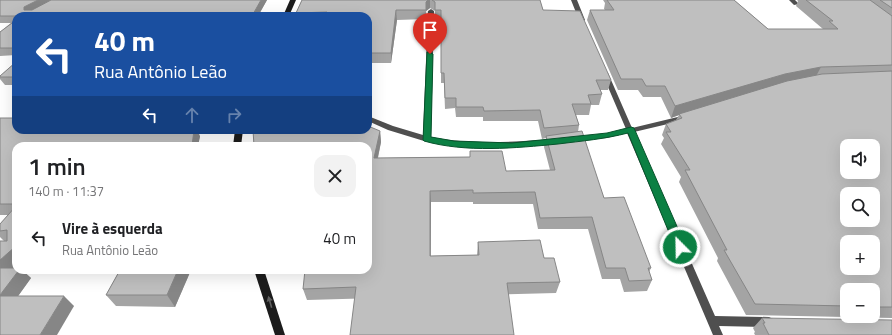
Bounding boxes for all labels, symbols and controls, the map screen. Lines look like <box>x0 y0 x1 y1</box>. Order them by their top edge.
pin <box>413 13 447 54</box>
text: 40 m <box>94 19 155 62</box>
icon: arrive <box>419 19 441 41</box>
icon: left <box>28 28 80 80</box>
text: Rua Antônio Leão <box>94 58 227 85</box>
icon: left <box>139 104 161 126</box>
icon: ahead <box>181 104 203 126</box>
icon: right <box>223 104 245 126</box>
map controls <box>840 139 880 323</box>
button: sound <box>840 139 880 179</box>
text: 1 min <box>28 148 86 184</box>
button: close <box>314 155 356 197</box>
text: 140 m · 11:37 <box>28 181 104 201</box>
button: search <box>840 187 880 227</box>
text: Vire à esquerda <box>62 217 163 240</box>
position arrow <box>659 226 701 268</box>
icon: left <box>28 227 50 249</box>
text: 40 m <box>323 227 356 250</box>
button: + <box>840 235 880 275</box>
text: Rua Antônio Leão <box>62 240 158 260</box>
button: − <box>840 283 880 323</box>
one-way arrow <box>267 296 273 308</box>

